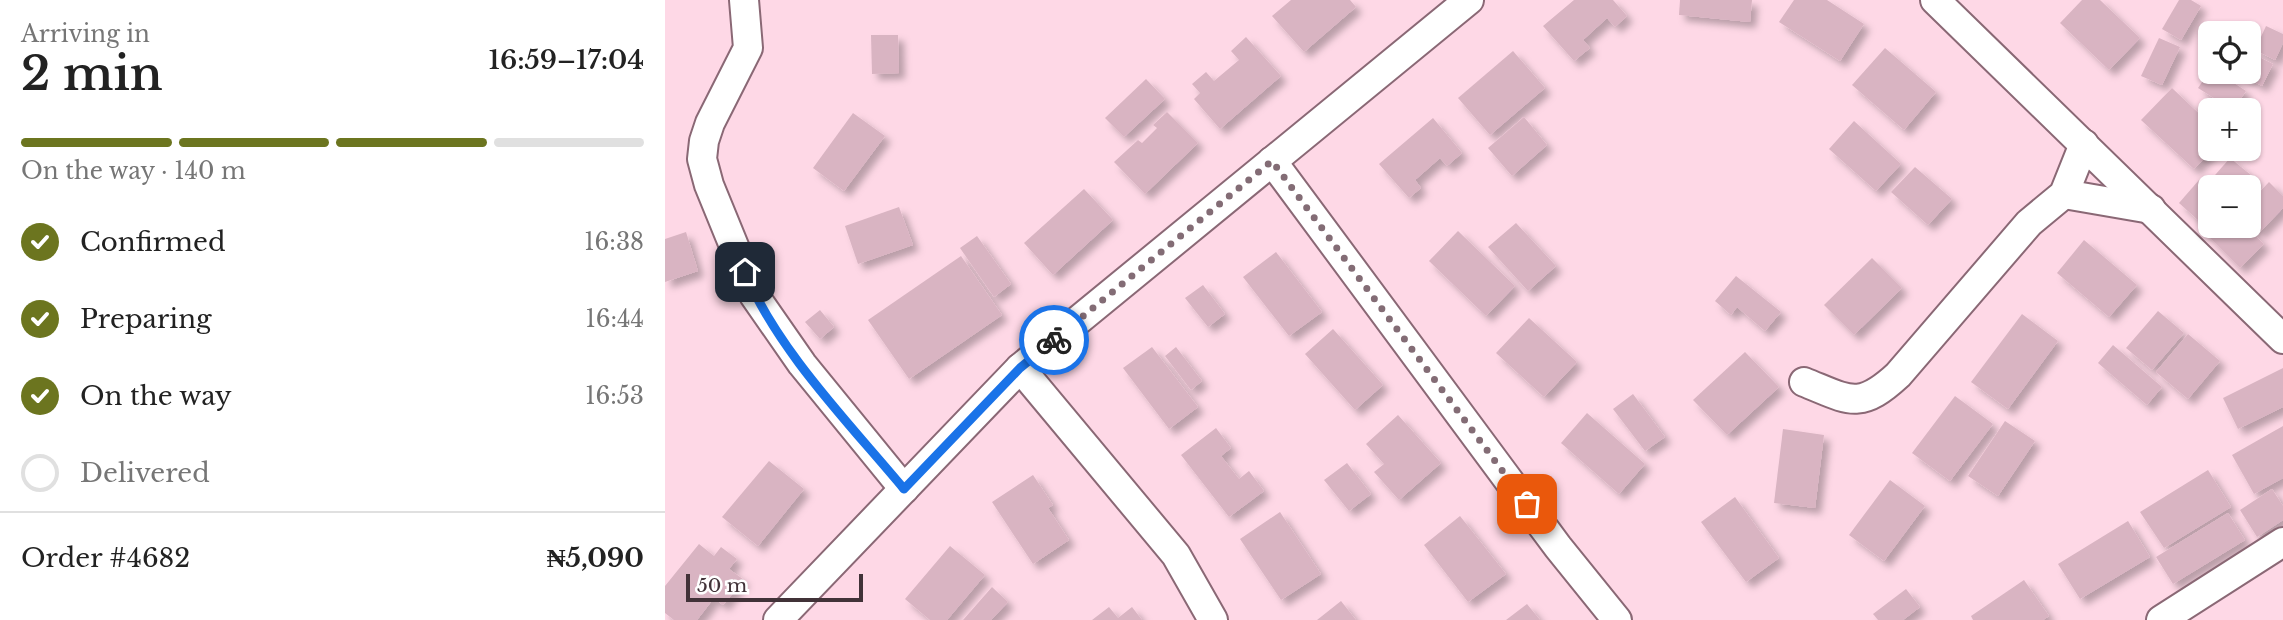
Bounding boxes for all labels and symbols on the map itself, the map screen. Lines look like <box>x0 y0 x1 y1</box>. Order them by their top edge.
pin <box>715 242 775 302</box>
courier <box>1019 305 1089 375</box>
pin <box>1497 474 1557 534</box>
scale bar <box>686 571 863 603</box>

